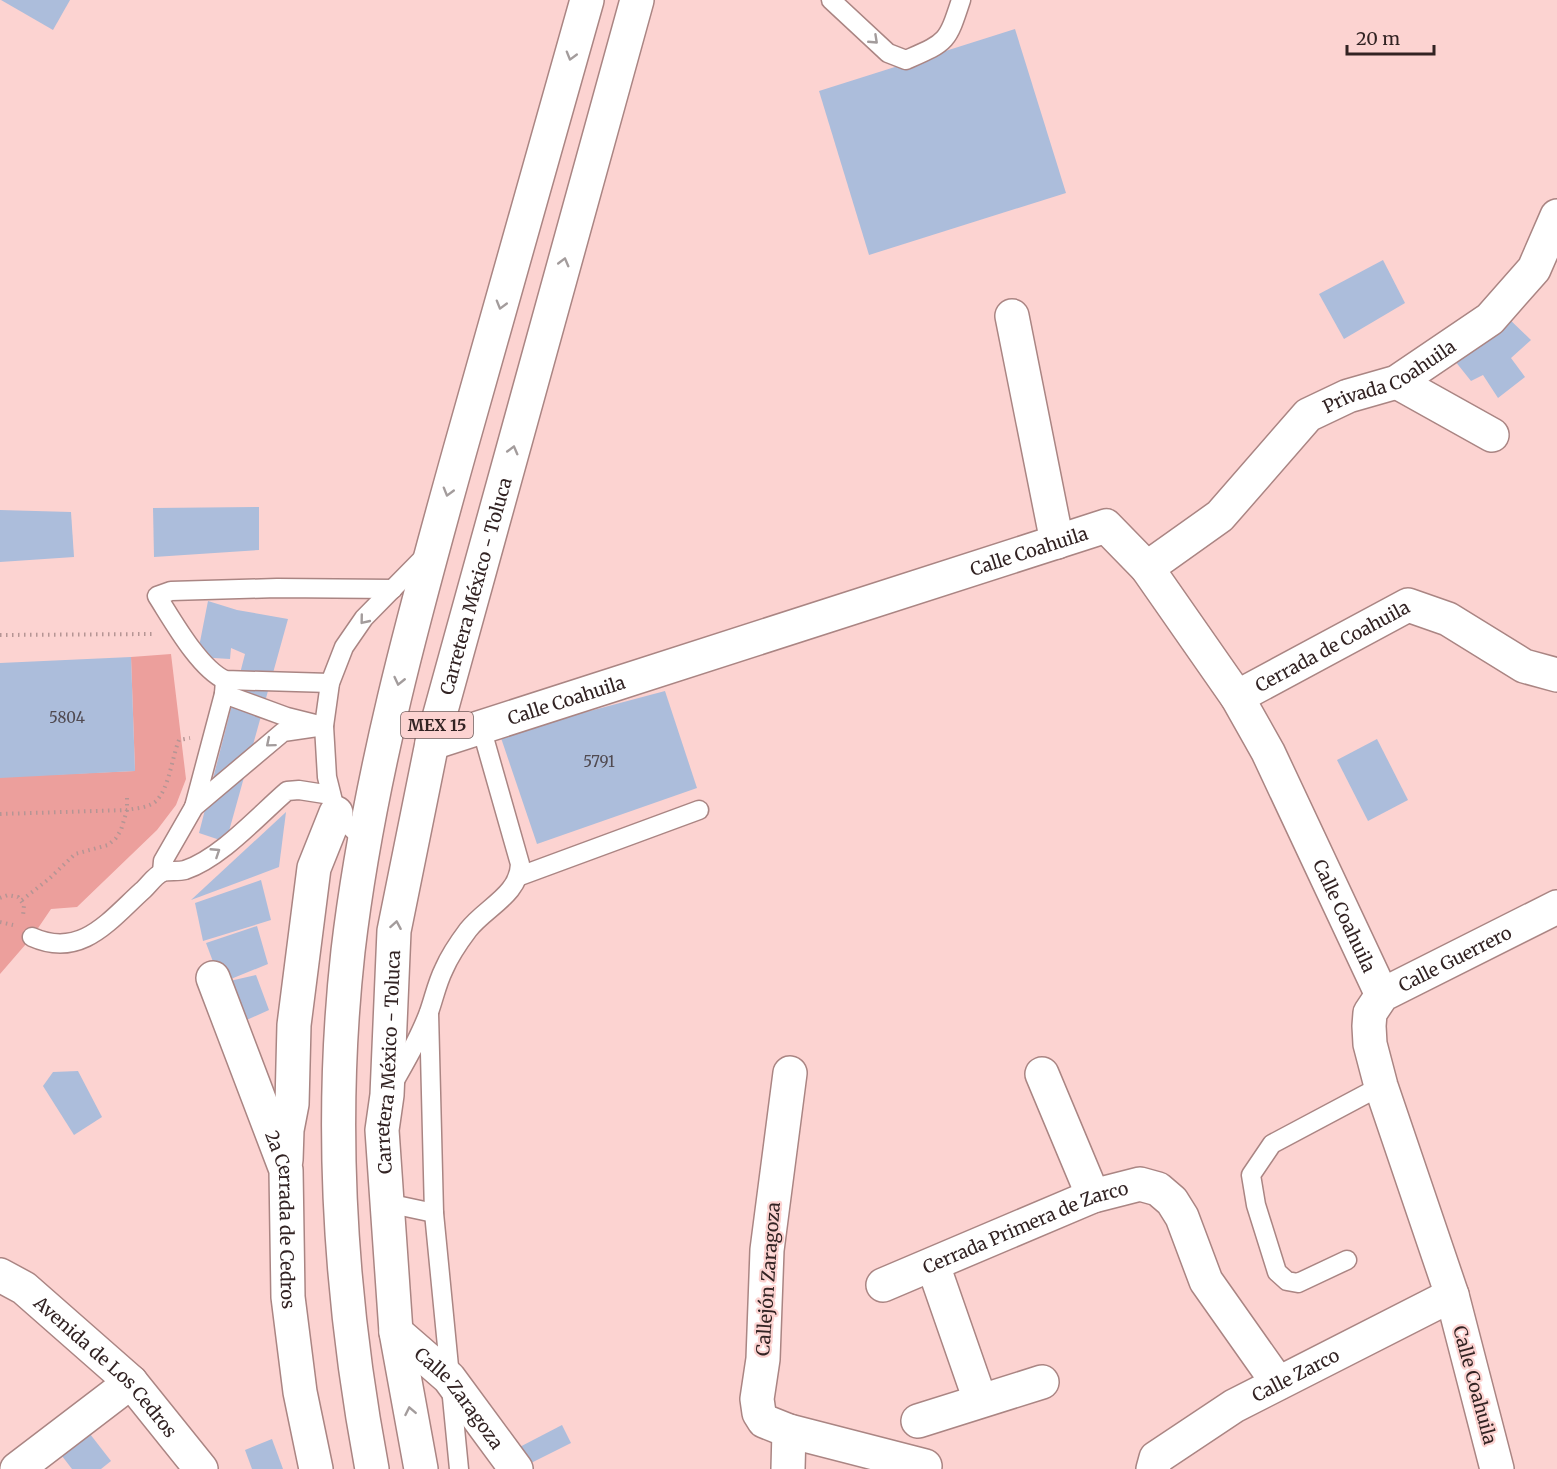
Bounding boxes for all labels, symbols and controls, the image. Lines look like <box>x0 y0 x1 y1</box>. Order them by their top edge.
scale bar <box>1347 18 1434 56</box>
text: 20 m <box>1356 27 1400 50</box>
one-way arrow <box>867 33 878 44</box>
one-way arrow <box>566 50 578 61</box>
one-way arrow <box>557 258 570 268</box>
one-way arrow <box>496 299 508 310</box>
street label: Privada Coahuila <box>1319 334 1460 418</box>
one-way arrow <box>505 445 518 455</box>
street label: Carretera México - Toluca <box>434 474 516 697</box>
one-way arrow <box>443 487 455 497</box>
street label: Calle Coahuila <box>967 521 1091 581</box>
street label: Cerrada de Coahuila <box>1251 595 1414 697</box>
one-way arrow <box>360 613 371 624</box>
street label: Calle Coahuila <box>505 670 628 729</box>
one-way arrow <box>393 676 406 686</box>
house number: 5804 <box>49 708 85 727</box>
road number: MEX 15 <box>401 712 473 738</box>
one-way arrow <box>266 736 277 747</box>
house number: 5791 <box>583 752 615 771</box>
one-way arrow <box>209 849 220 860</box>
street label: Calle Coahuila <box>1308 855 1381 976</box>
one-way arrow <box>389 920 402 930</box>
street label: Calle Guerrero <box>1394 920 1515 996</box>
street label: Carretera México - Toluca <box>370 949 405 1175</box>
street label: 2a Cerrada de Cedros <box>260 1127 301 1310</box>
street label: Cerrada Primera de Zarco <box>919 1176 1130 1278</box>
street label: Callejón Zaragoza <box>751 1201 785 1357</box>
street label: Avenida de Los Cedros <box>29 1290 182 1442</box>
street label: Calle Coahuila <box>1448 1323 1502 1447</box>
street label: Calle Zaragoza <box>410 1342 509 1454</box>
street label: Calle Zarco <box>1248 1343 1343 1407</box>
one-way arrow <box>404 1407 417 1417</box>

